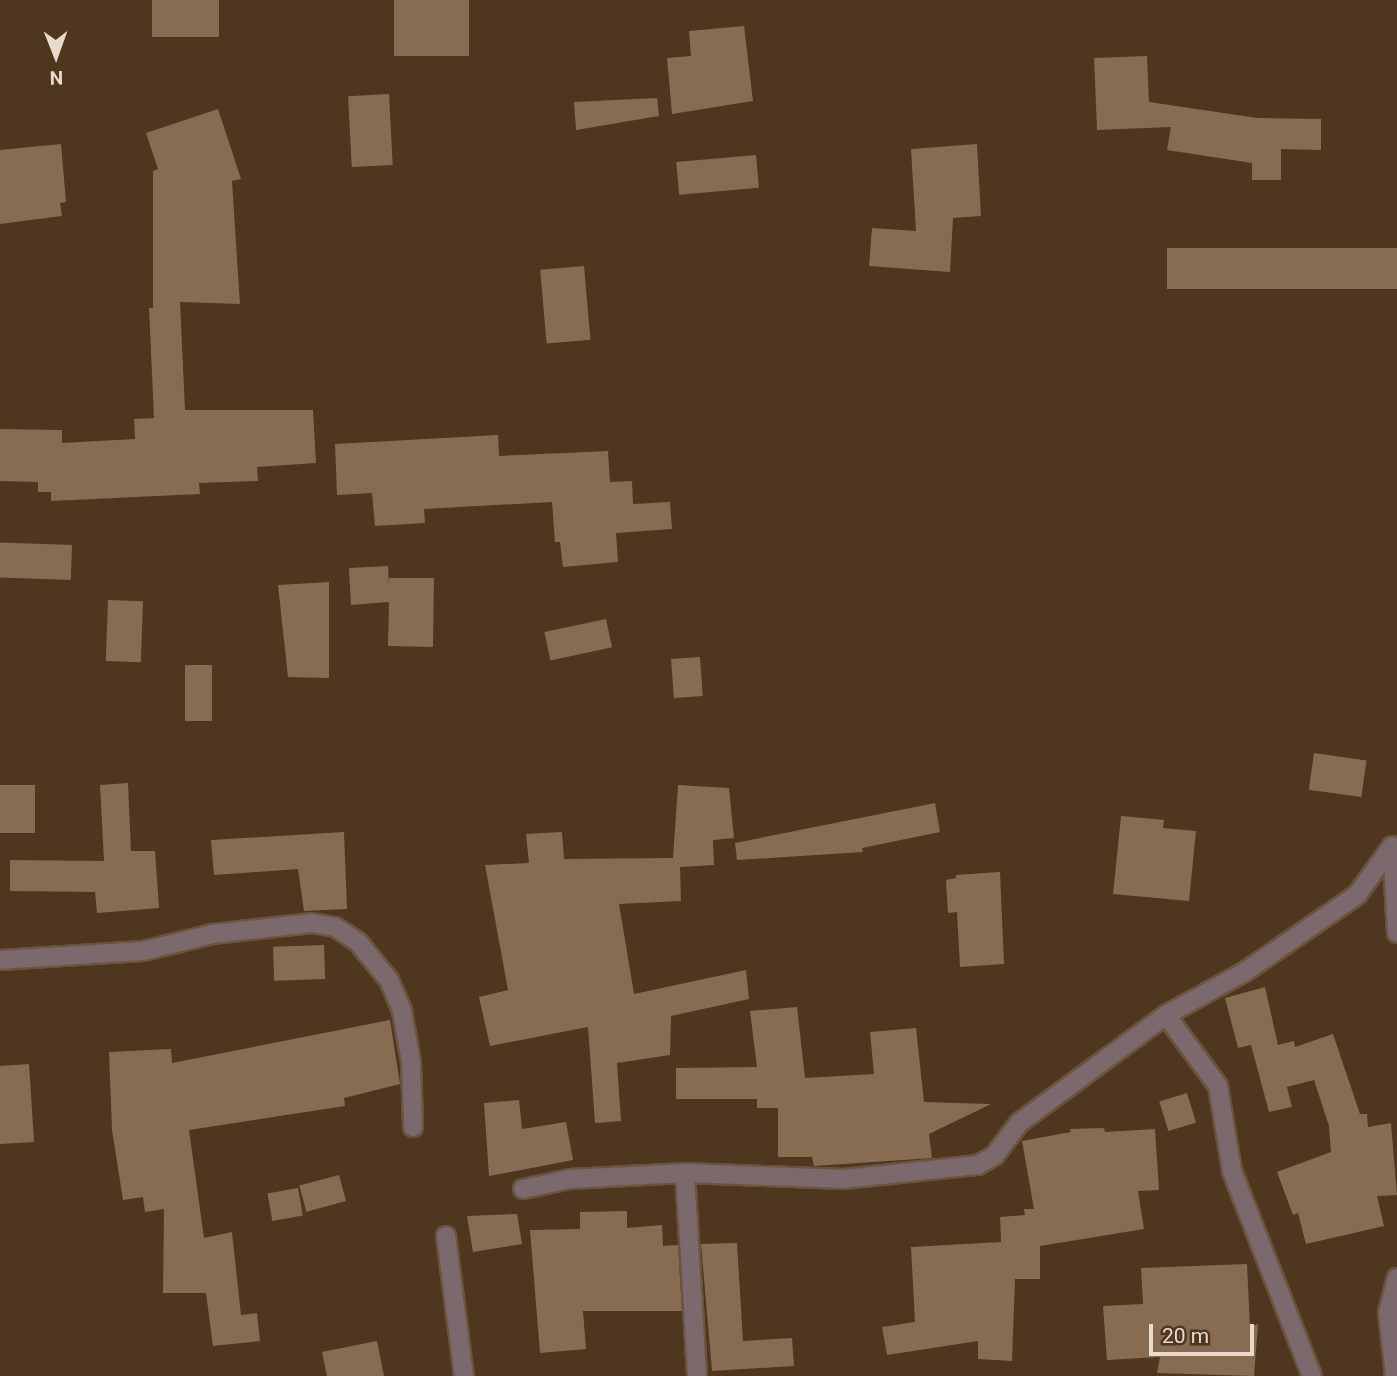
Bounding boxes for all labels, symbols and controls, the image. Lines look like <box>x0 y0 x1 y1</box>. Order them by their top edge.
north arrow <box>21 21 91 91</box>
text: N <box>49 66 63 89</box>
scale bar <box>1152 1310 1257 1354</box>
text: 20 m <box>1162 1324 1209 1348</box>

